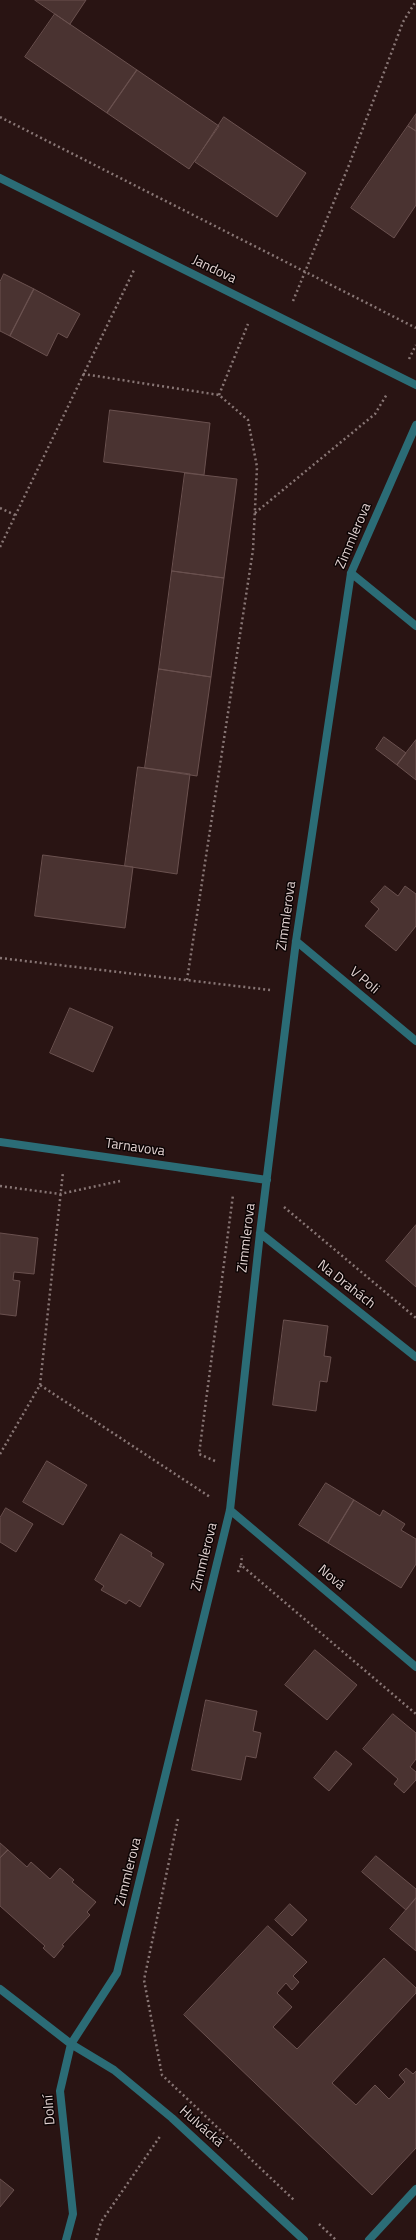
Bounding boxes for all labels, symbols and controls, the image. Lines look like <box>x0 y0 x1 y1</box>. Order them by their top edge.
street label: Jandova <box>189 252 239 288</box>
street label: Zimmlerova <box>333 501 375 571</box>
street label: Zimmlerova <box>274 880 300 952</box>
street label: V Poli <box>346 964 382 998</box>
street label: Tarnavova <box>104 1136 166 1160</box>
street label: Zimmlerova <box>234 1202 260 1274</box>
street label: Na Drahách <box>314 1257 378 1313</box>
street label: Zimmlerova <box>188 1521 222 1593</box>
street label: Nová <box>314 1562 348 1594</box>
street label: Zimmlerova <box>112 1836 146 1908</box>
street label: Dolní <box>41 2094 59 2126</box>
street label: Hulvácká <box>175 2103 227 2151</box>

